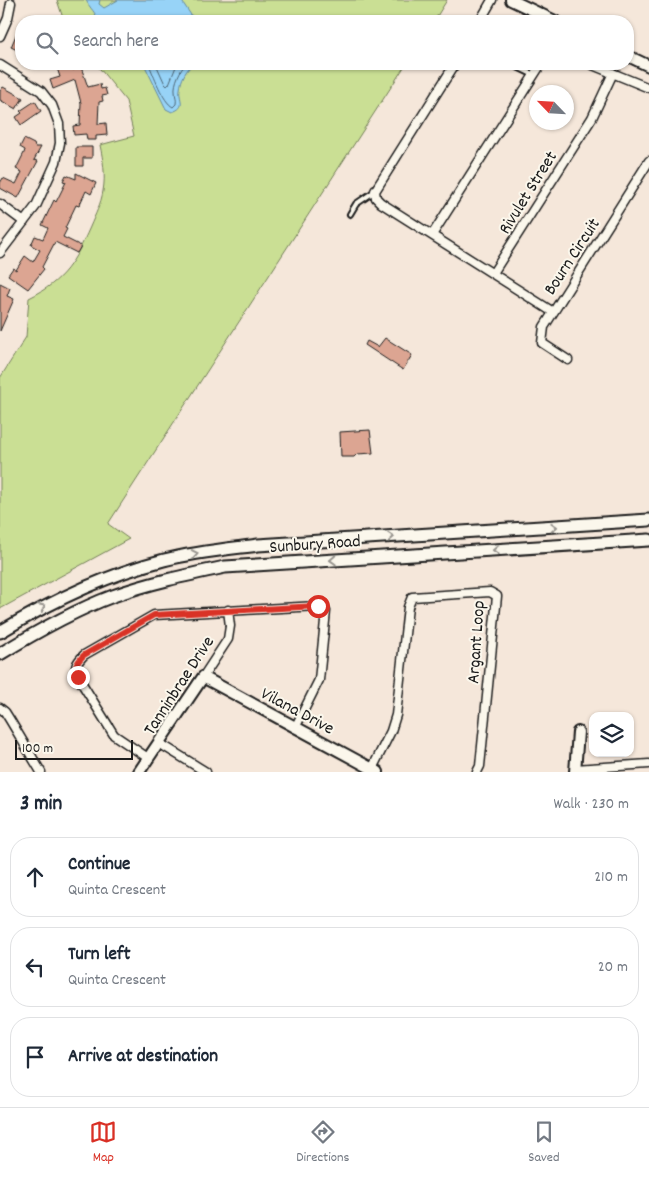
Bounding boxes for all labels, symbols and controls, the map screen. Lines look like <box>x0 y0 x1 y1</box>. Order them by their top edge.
search box <box>15 15 634 70</box>
icon: search <box>33 29 61 57</box>
text: Search here <box>73 29 159 56</box>
north arrow <box>529 85 574 130</box>
street label: Rivulet Street <box>494 147 565 240</box>
street label: Bourn Circuit <box>539 214 608 301</box>
one-way arrow <box>550 521 558 532</box>
street label: Sunbury Road <box>269 530 362 561</box>
one-way arrow <box>388 531 396 542</box>
one-way arrow <box>491 544 499 555</box>
one-way arrow <box>190 549 199 559</box>
one-way arrow <box>329 554 337 565</box>
route start <box>307 595 330 618</box>
street label: Argant Loop <box>462 600 493 685</box>
one-way arrow <box>37 603 46 613</box>
street label: Tanninbrae Drive <box>139 632 222 741</box>
route end <box>67 666 90 689</box>
street label: Vilana Drive <box>256 682 338 742</box>
map controls <box>589 712 634 757</box>
button: layers <box>589 712 634 757</box>
scale bar <box>15 737 132 760</box>
text: 100 m <box>22 739 53 759</box>
text: 3 min <box>20 790 62 820</box>
text: Walk · 230 m <box>553 793 629 816</box>
text: Continue <box>68 852 130 879</box>
icon: ahead <box>21 863 49 891</box>
text: 210 m <box>594 866 628 889</box>
text: Quinta Crescent <box>68 879 166 902</box>
text: Turn left <box>68 942 131 969</box>
icon: left <box>21 953 49 981</box>
text: 20 m <box>598 956 628 979</box>
text: Quinta Crescent <box>68 969 166 992</box>
icon: arrive <box>21 1043 49 1071</box>
text: Arrive at destination <box>68 1044 218 1071</box>
tab: Map <box>89 1118 117 1168</box>
tab: Directions <box>296 1118 349 1168</box>
tab: Saved <box>528 1118 560 1168</box>

